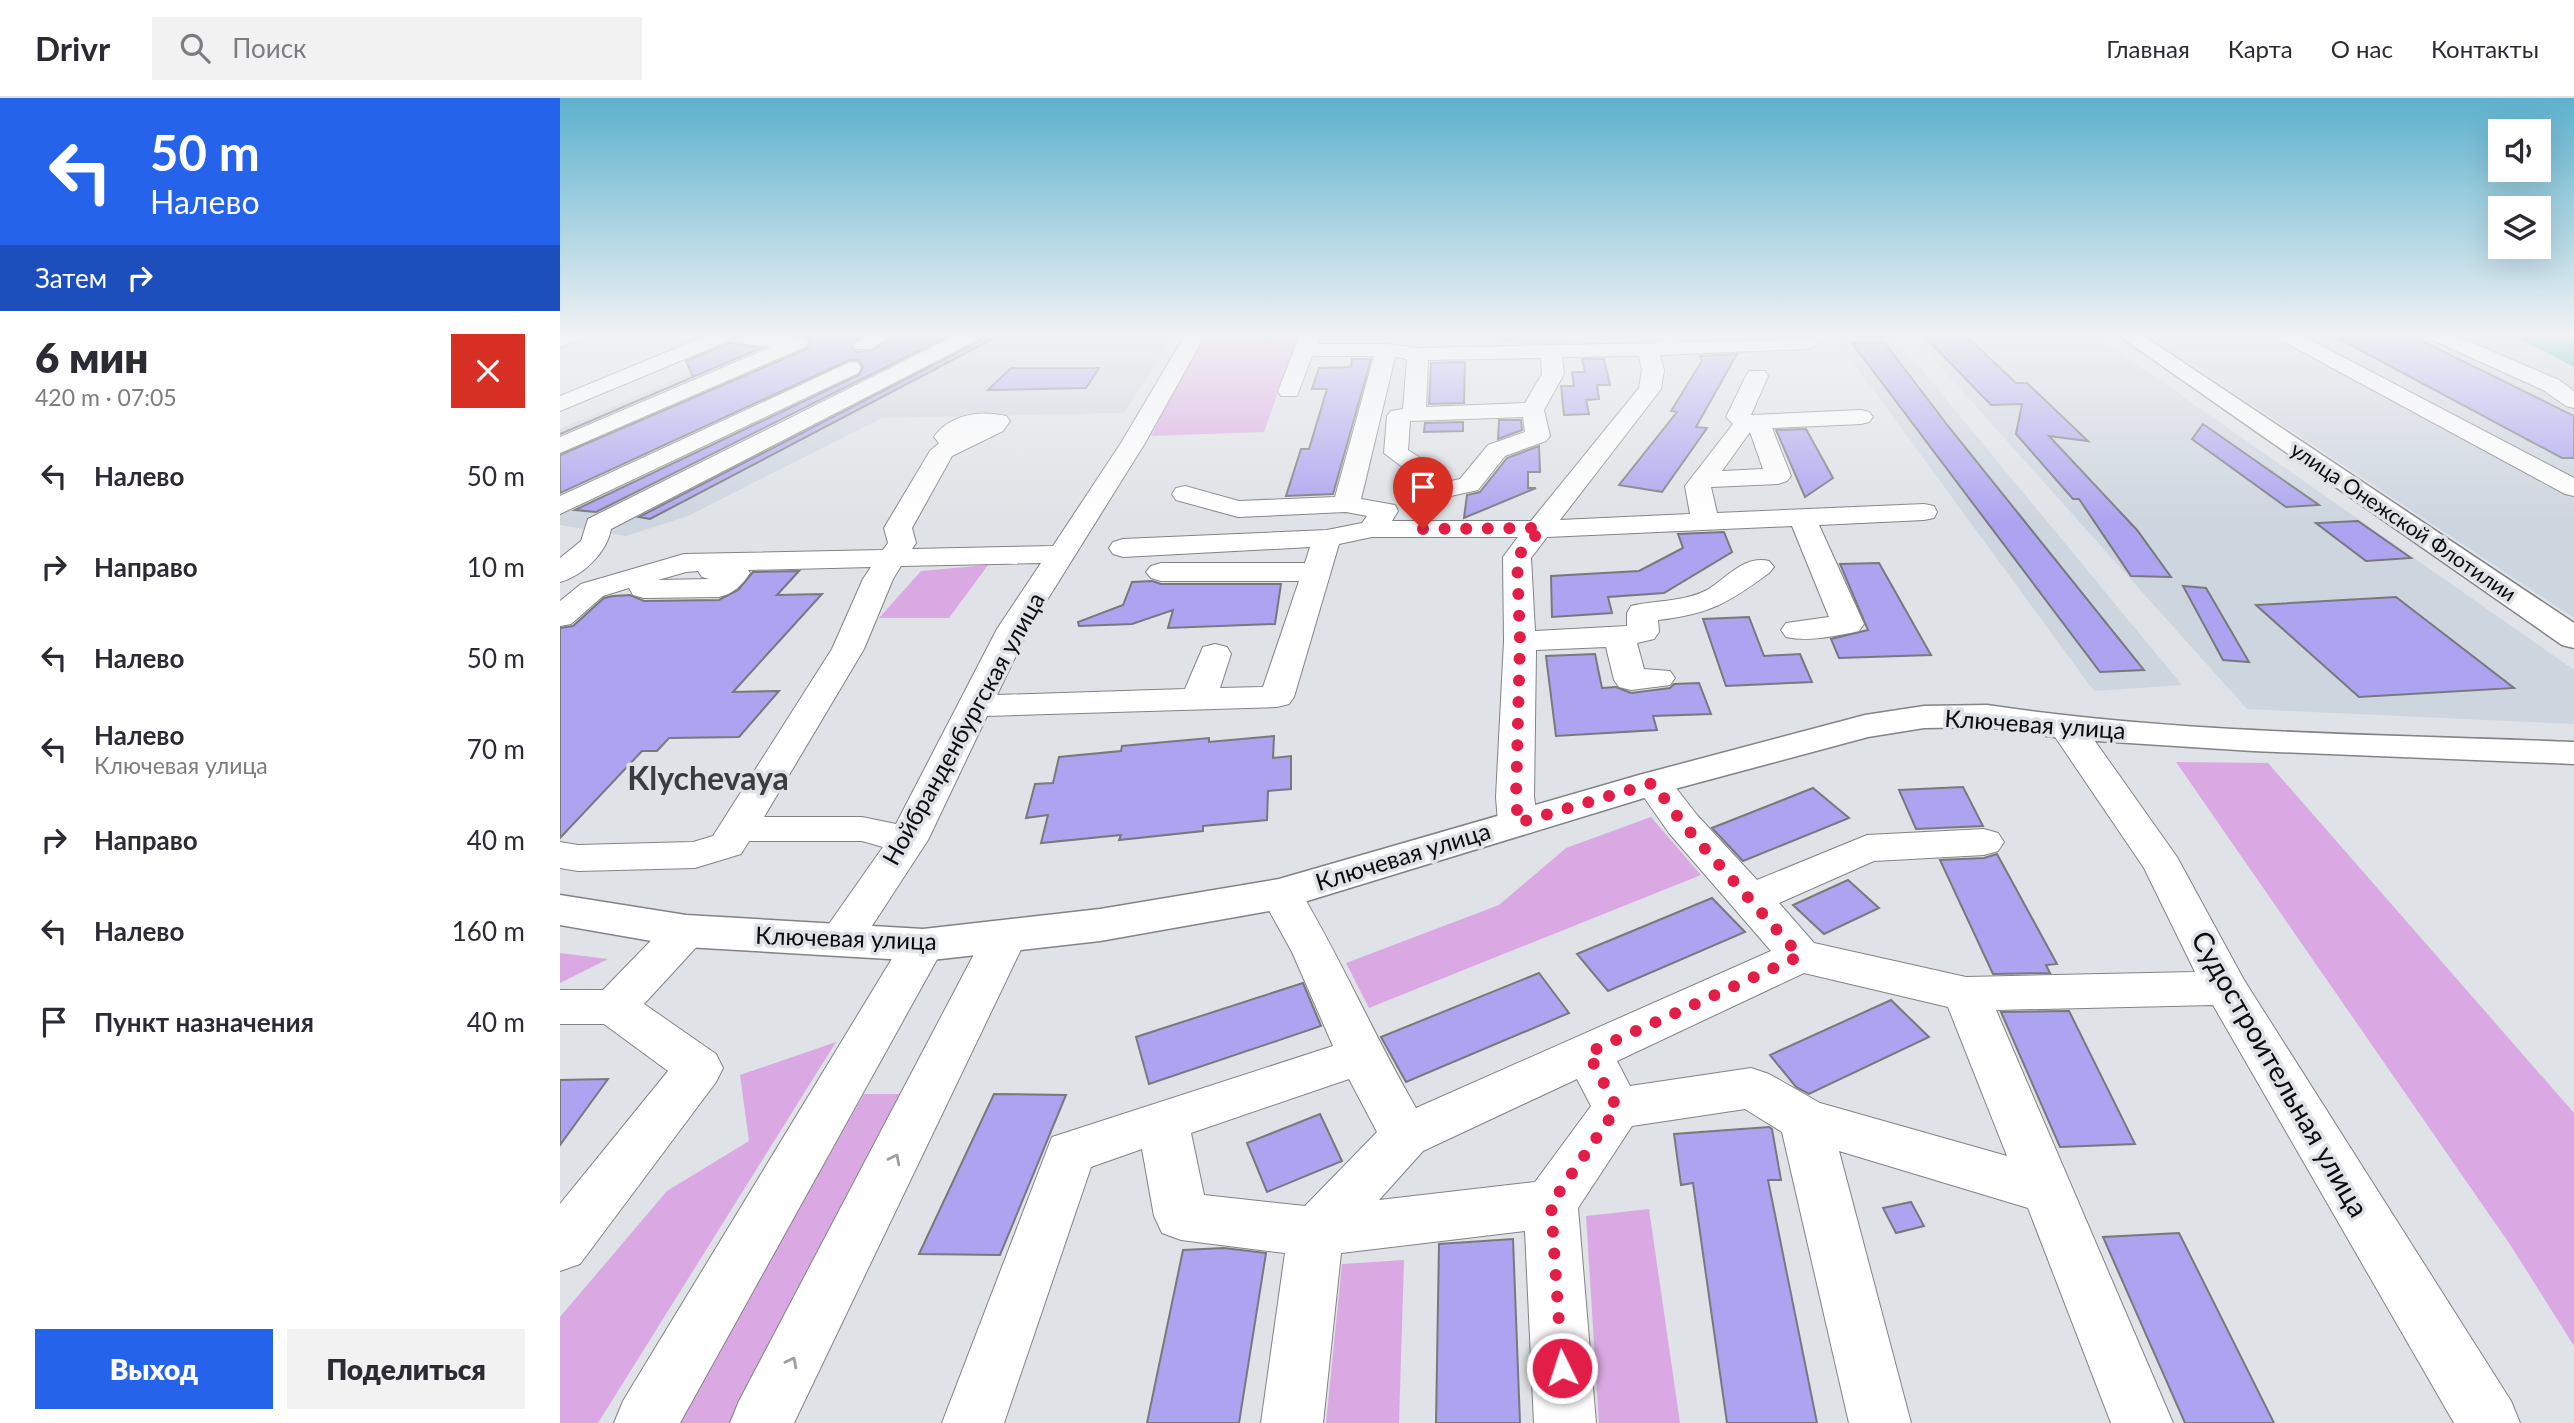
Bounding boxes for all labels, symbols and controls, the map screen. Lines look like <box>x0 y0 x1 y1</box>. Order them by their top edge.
search box <box>152 17 642 80</box>
text: Drivr <box>35 28 110 68</box>
icon: search <box>176 29 214 67</box>
text: Поиск <box>232 32 307 64</box>
text: Главная <box>2106 34 2190 63</box>
text: Карта <box>2228 34 2293 63</box>
text: О нас <box>2331 34 2393 63</box>
text: Контакты <box>2431 34 2539 63</box>
map controls <box>2488 119 2551 259</box>
button: sound <box>2488 119 2551 182</box>
text: 50 m <box>150 123 260 181</box>
icon: left <box>35 126 126 217</box>
text: Налево <box>150 182 260 221</box>
button: layers <box>2488 196 2551 259</box>
icon: right <box>121 259 159 297</box>
text: Затем <box>35 262 107 294</box>
text: 6 мин <box>35 332 149 382</box>
button: close <box>451 334 525 408</box>
text: 420 m · 07:05 <box>35 383 177 411</box>
street label: улица Онежской Флотилии <box>2286 436 2521 606</box>
icon: left <box>35 457 73 495</box>
pin <box>1393 457 1453 529</box>
text: Налево <box>94 460 184 492</box>
text: 50 m <box>467 460 525 492</box>
icon: arrive <box>1404 468 1442 506</box>
icon: right <box>35 548 73 586</box>
text: Направо <box>94 551 198 583</box>
text: 10 m <box>467 551 525 583</box>
street label: Нойбранденбургская улица <box>876 587 1050 870</box>
icon: left <box>35 639 73 677</box>
text: Налево <box>94 642 184 674</box>
text: 50 m <box>467 642 525 674</box>
street label: Ключевая улица <box>1944 703 2127 744</box>
text: Налево <box>94 719 184 751</box>
icon: left <box>35 730 73 768</box>
text: 70 m <box>467 733 525 765</box>
text: Ключевая улица <box>94 751 268 779</box>
district label: Klychevaya <box>627 758 789 797</box>
street label: Ключевая улица <box>1312 815 1494 896</box>
icon: right <box>35 821 73 859</box>
text: Направо <box>94 824 198 856</box>
text: 40 m <box>467 824 525 856</box>
icon: left <box>35 912 73 950</box>
text: Налево <box>94 915 184 947</box>
text: 160 m <box>452 915 525 947</box>
street label: Ключевая улица <box>755 920 937 955</box>
street label: Судостроительная улица <box>2185 924 2377 1223</box>
icon: arrive <box>35 1003 73 1041</box>
text: Пункт назначения <box>94 1006 314 1038</box>
text: 40 m <box>467 1006 525 1038</box>
one-way arrow <box>886 1154 900 1166</box>
button: Выход <box>35 1329 273 1409</box>
button: Поделиться <box>287 1329 525 1409</box>
position arrow <box>1525 1331 1599 1405</box>
one-way arrow <box>784 1357 798 1369</box>

